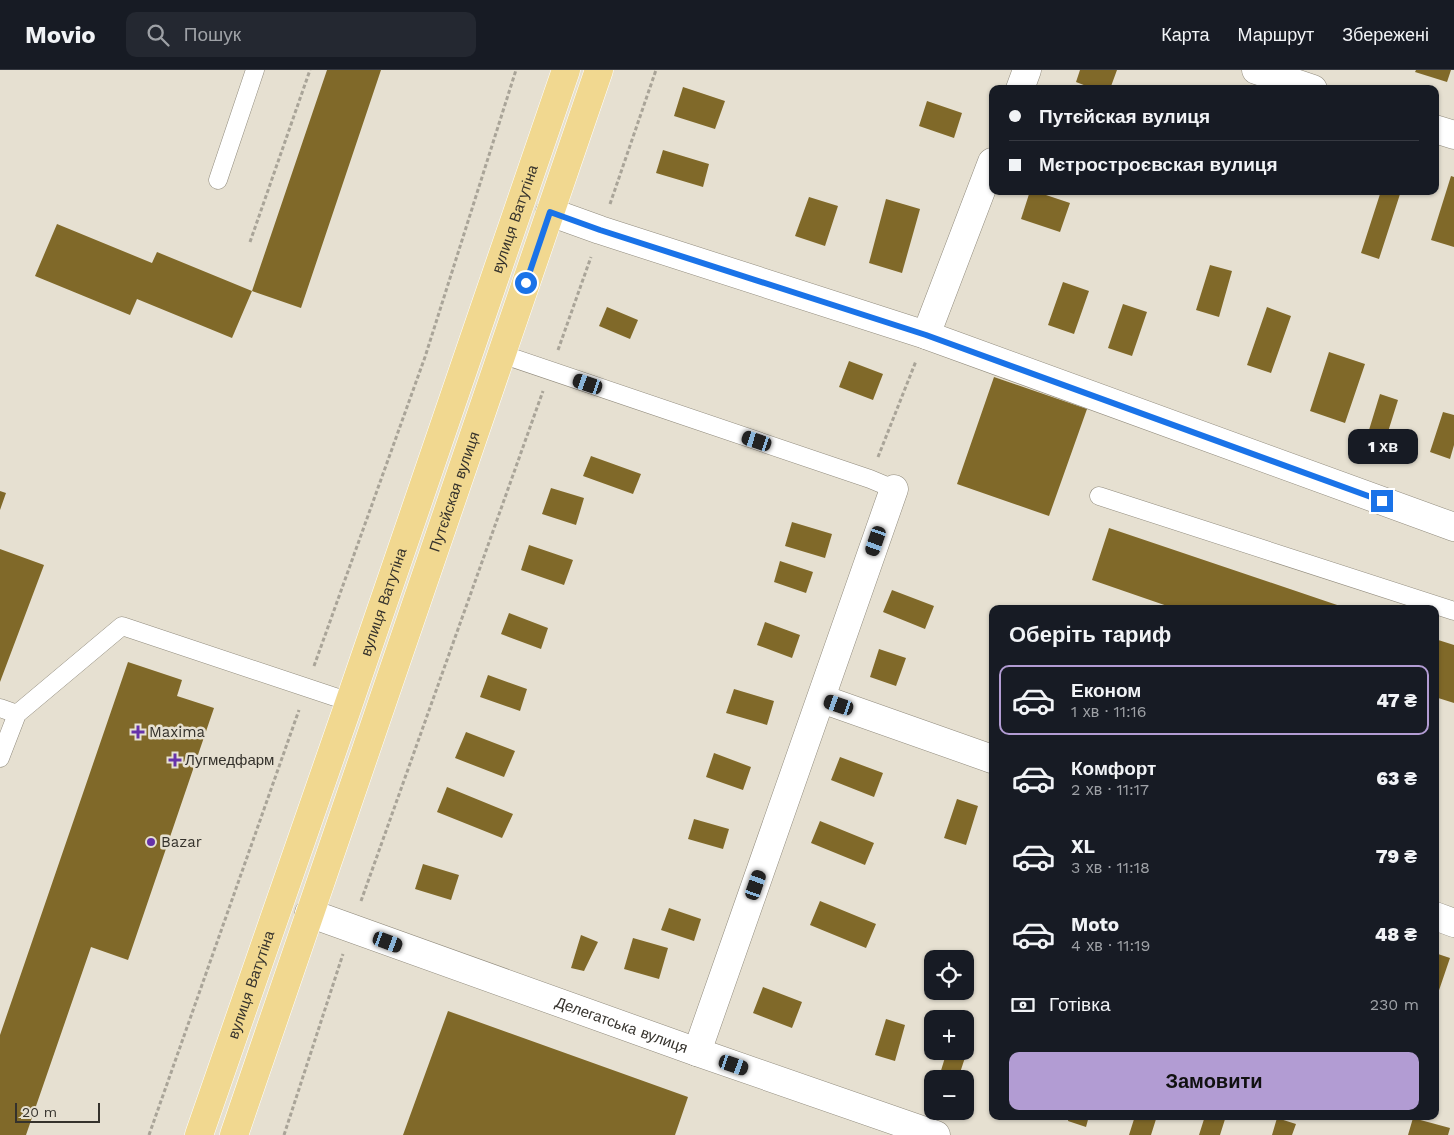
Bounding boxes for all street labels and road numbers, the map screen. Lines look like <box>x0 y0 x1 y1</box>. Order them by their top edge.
street label: вулиця Ватутіна <box>488 162 542 275</box>
street label: Путєйская вулиця <box>426 429 483 554</box>
street label: вулиця Ватутіна <box>357 545 411 659</box>
street label: вулиця Ватутіна <box>224 928 278 1041</box>
street label: Делегатська вулиця <box>553 993 690 1057</box>

